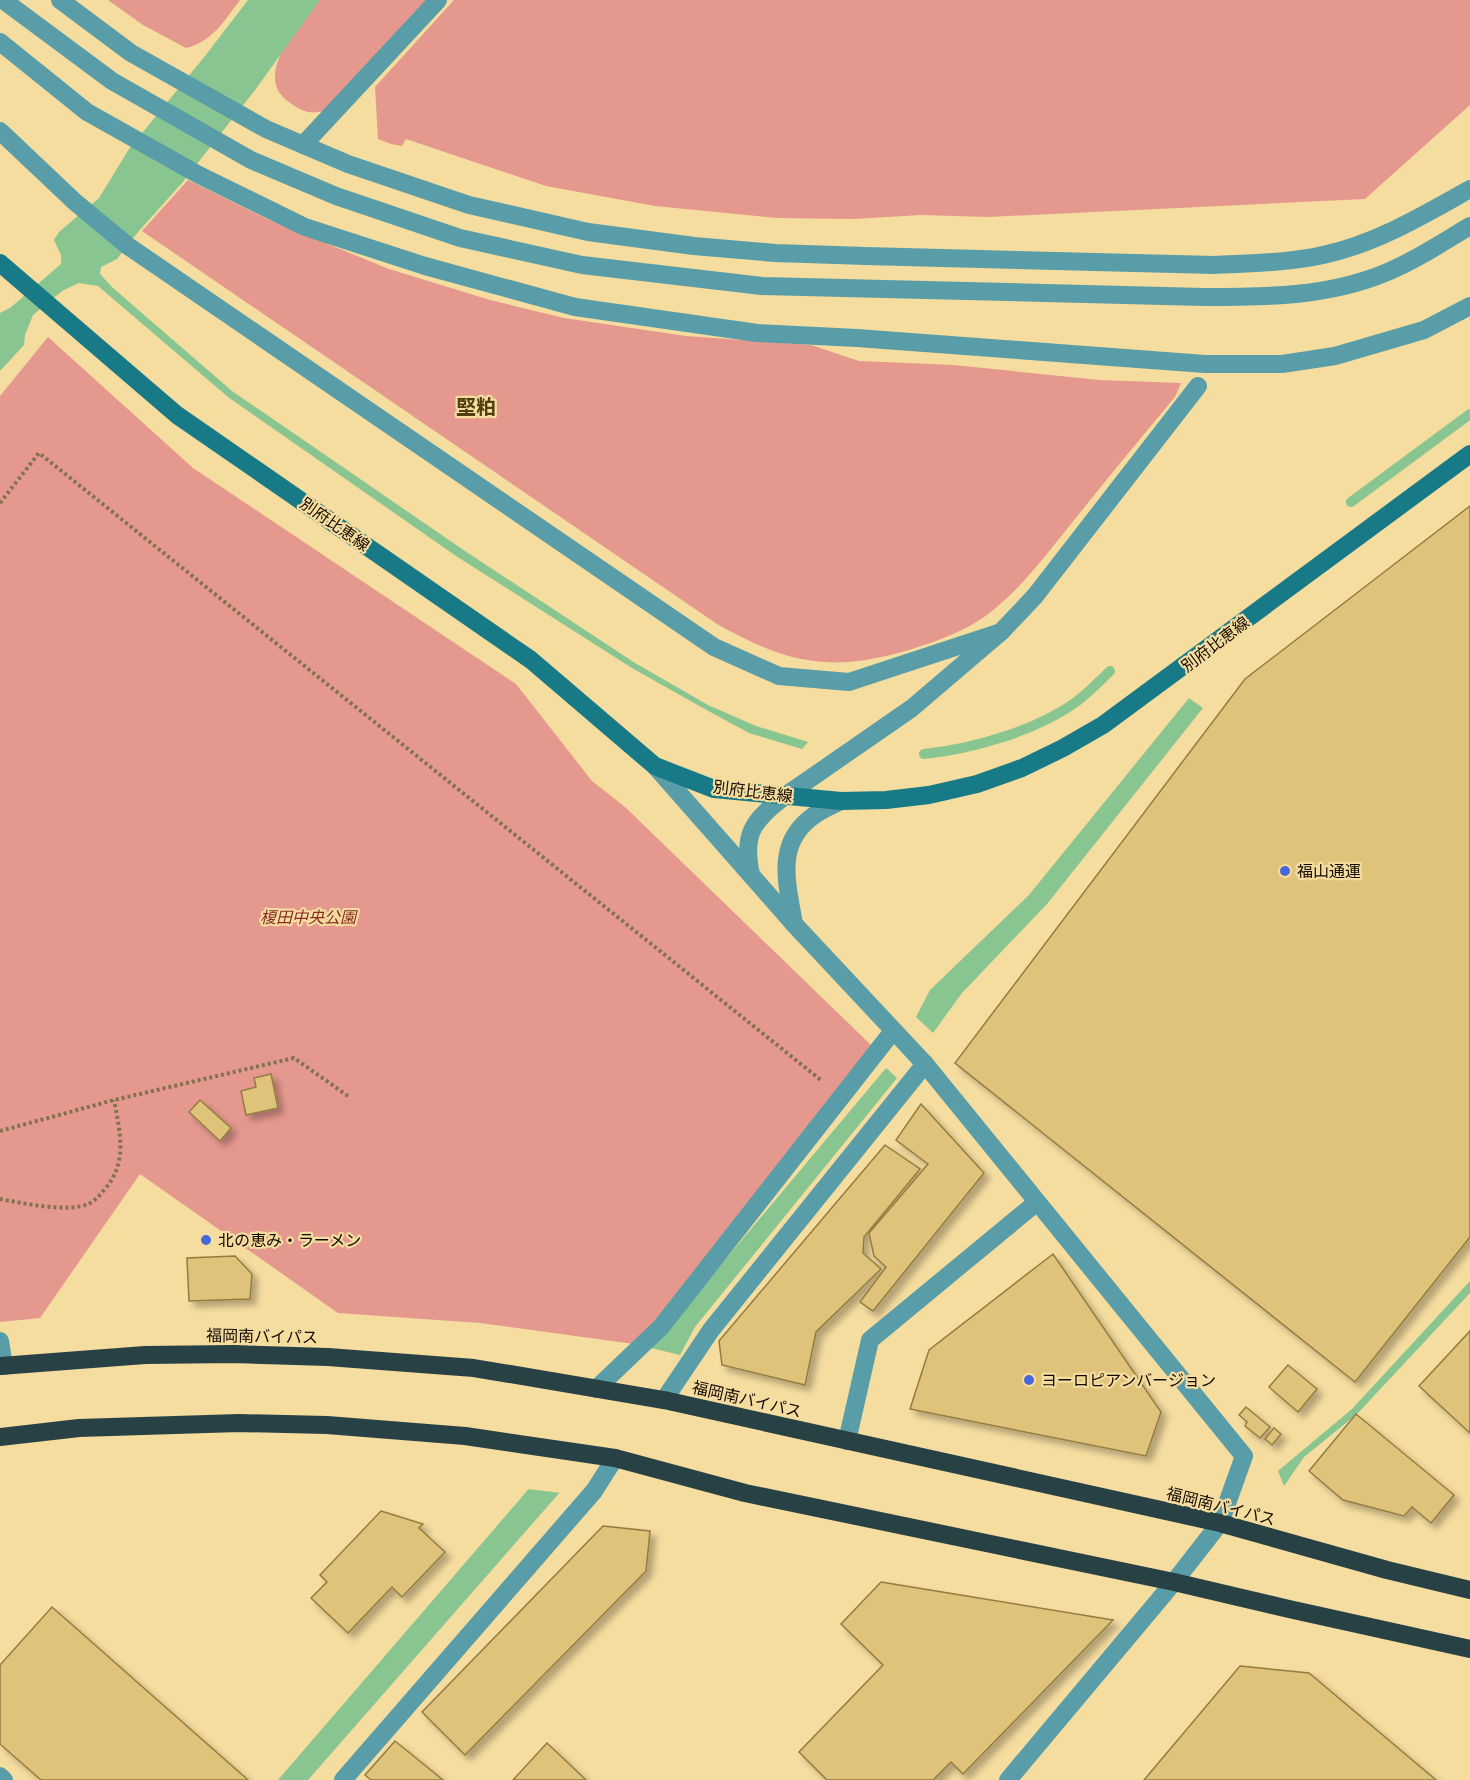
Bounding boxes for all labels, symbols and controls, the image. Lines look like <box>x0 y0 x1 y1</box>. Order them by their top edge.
district label: 堅粕 <box>456 396 496 418</box>
street label: 別府比恵線 <box>297 494 372 554</box>
street label: 別府比恵線 <box>1178 614 1252 675</box>
street label: 別府比恵線 <box>712 778 794 805</box>
place label: 福山通運 <box>1297 863 1361 880</box>
marker: 福山通運 <box>1278 864 1292 878</box>
park label: 榎田中央公園 <box>260 909 358 926</box>
place label: 北の恵み・ラーメン <box>218 1232 361 1249</box>
marker: 北の恵み・ラーメン <box>199 1233 213 1247</box>
street label: 福岡南バイパス <box>206 1327 318 1346</box>
place label: ヨーロピアンバージョン <box>1041 1372 1216 1389</box>
marker: ヨーロピアンバージョン <box>1022 1373 1036 1387</box>
street label: 福岡南バイパス <box>691 1379 803 1420</box>
street label: 福岡南バイパス <box>1165 1485 1277 1528</box>

